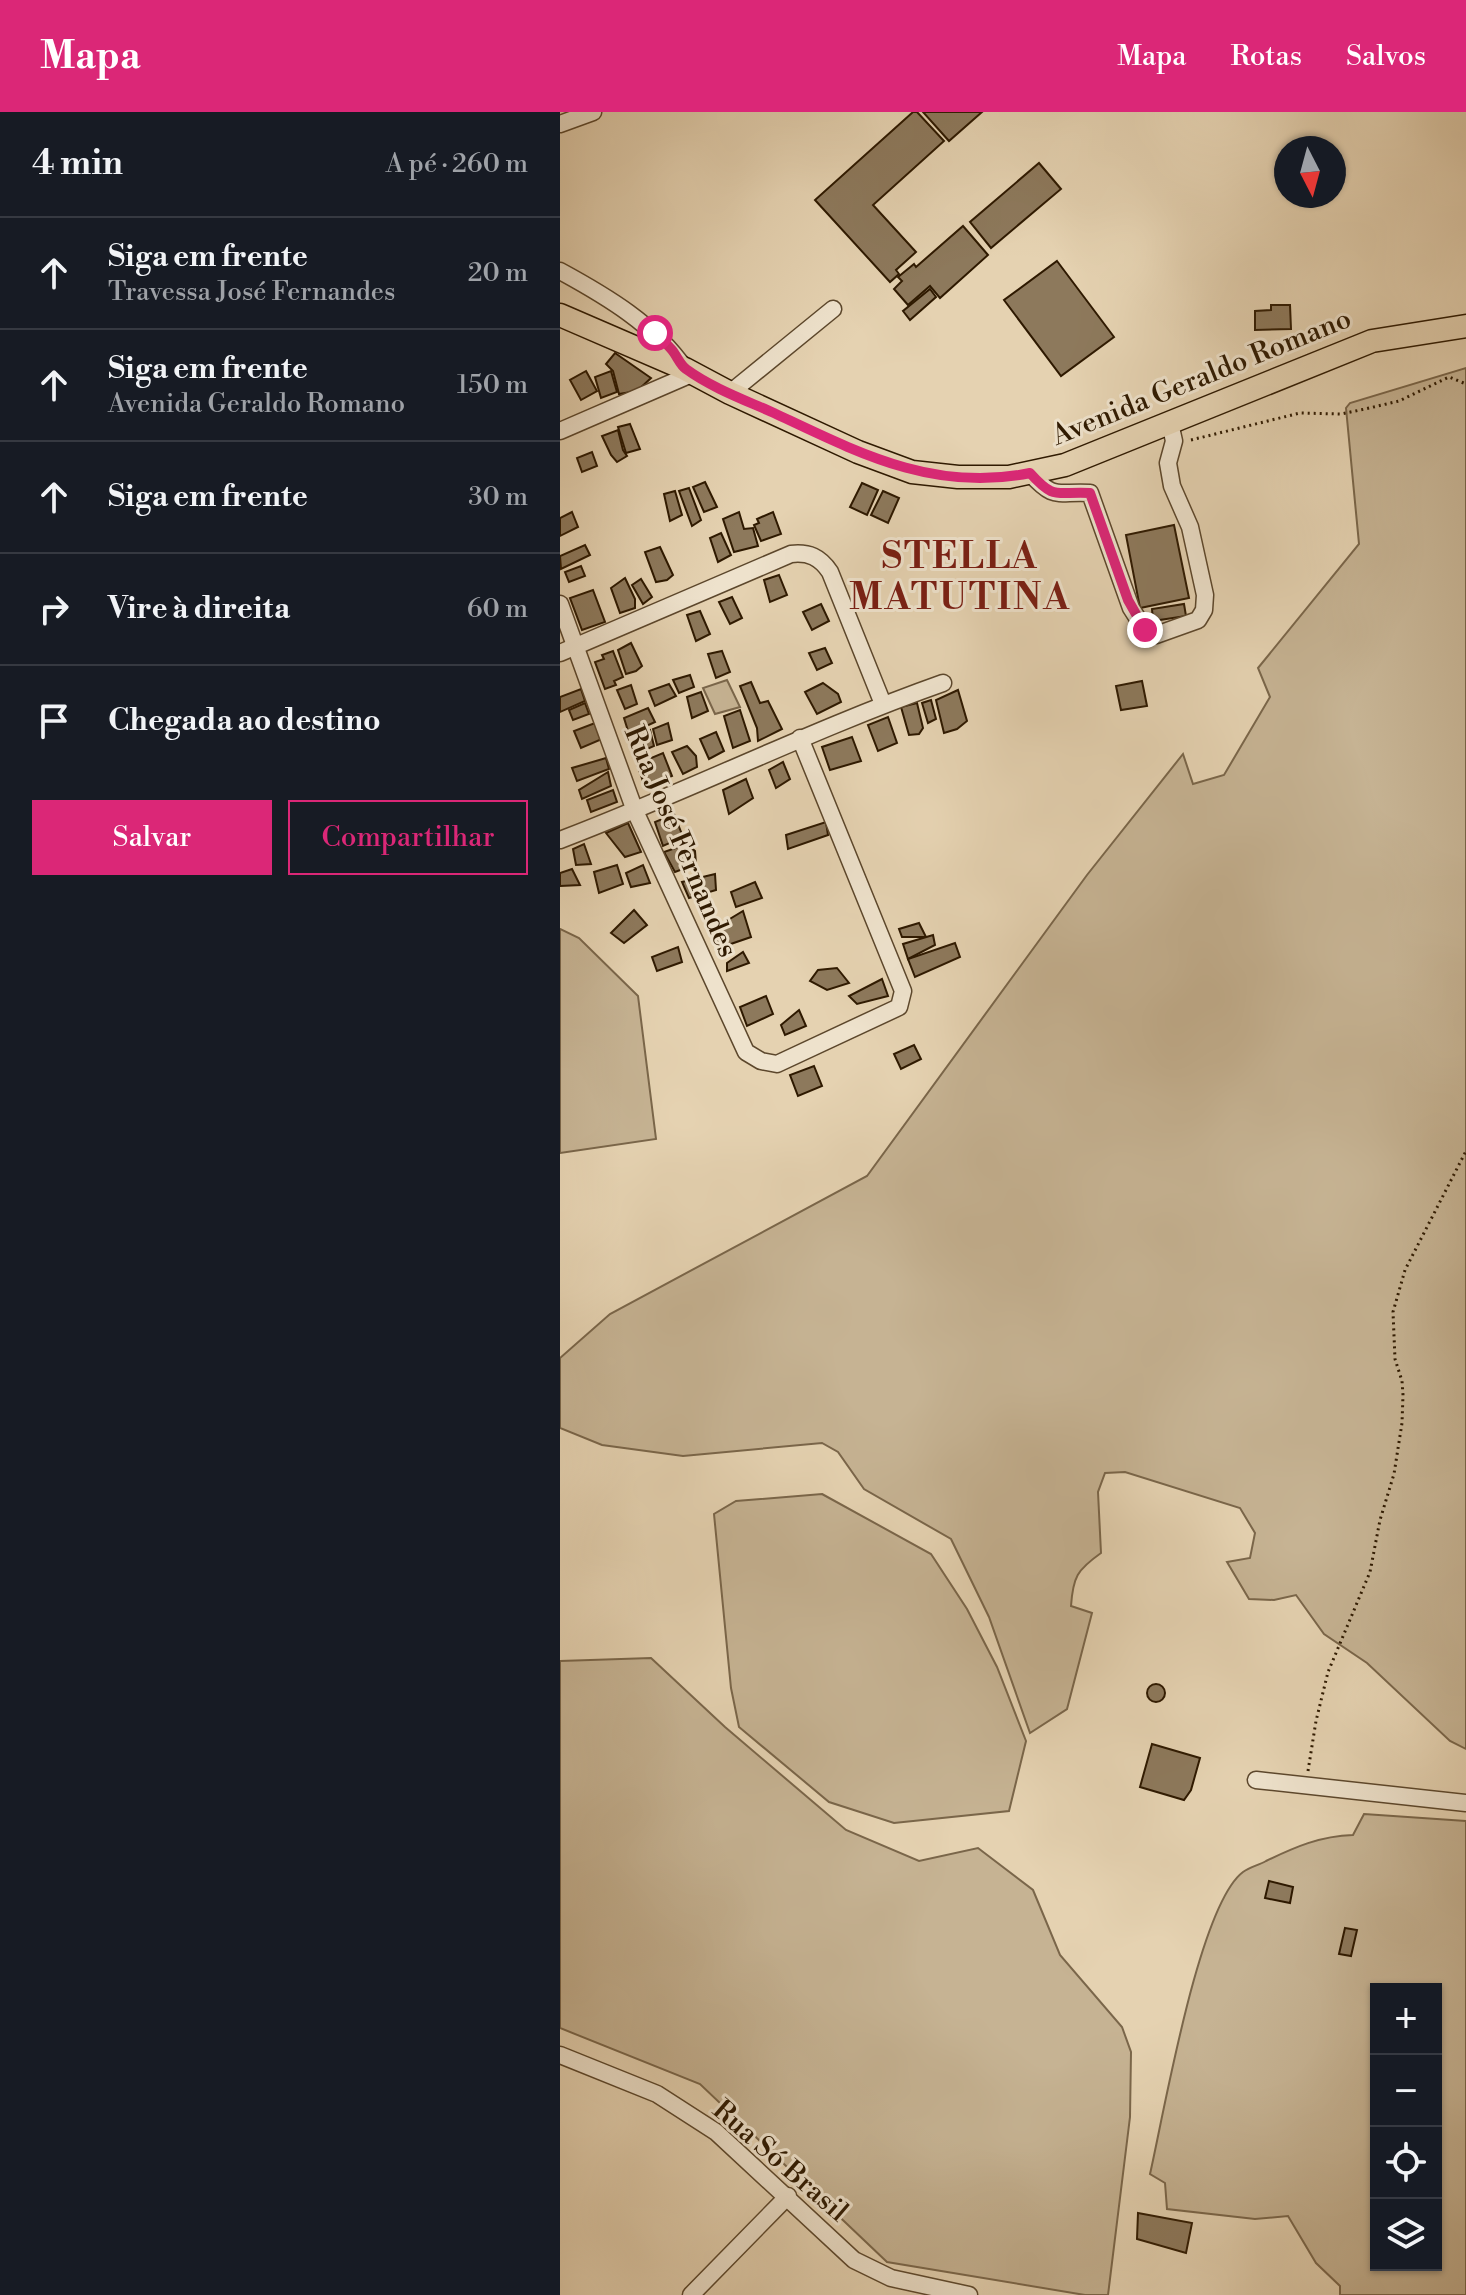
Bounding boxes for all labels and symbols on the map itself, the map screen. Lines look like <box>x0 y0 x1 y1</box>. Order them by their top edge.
north arrow <box>1274 136 1346 208</box>
street label: Avenida Geraldo Romano <box>1046 301 1356 454</box>
route start <box>637 315 673 351</box>
district label: STELLA MATUTINA <box>849 535 1071 621</box>
route end <box>1127 612 1163 648</box>
street label: Rua José Fernandes <box>616 721 745 963</box>
street label: Rua Só Brasil <box>705 2093 855 2230</box>

